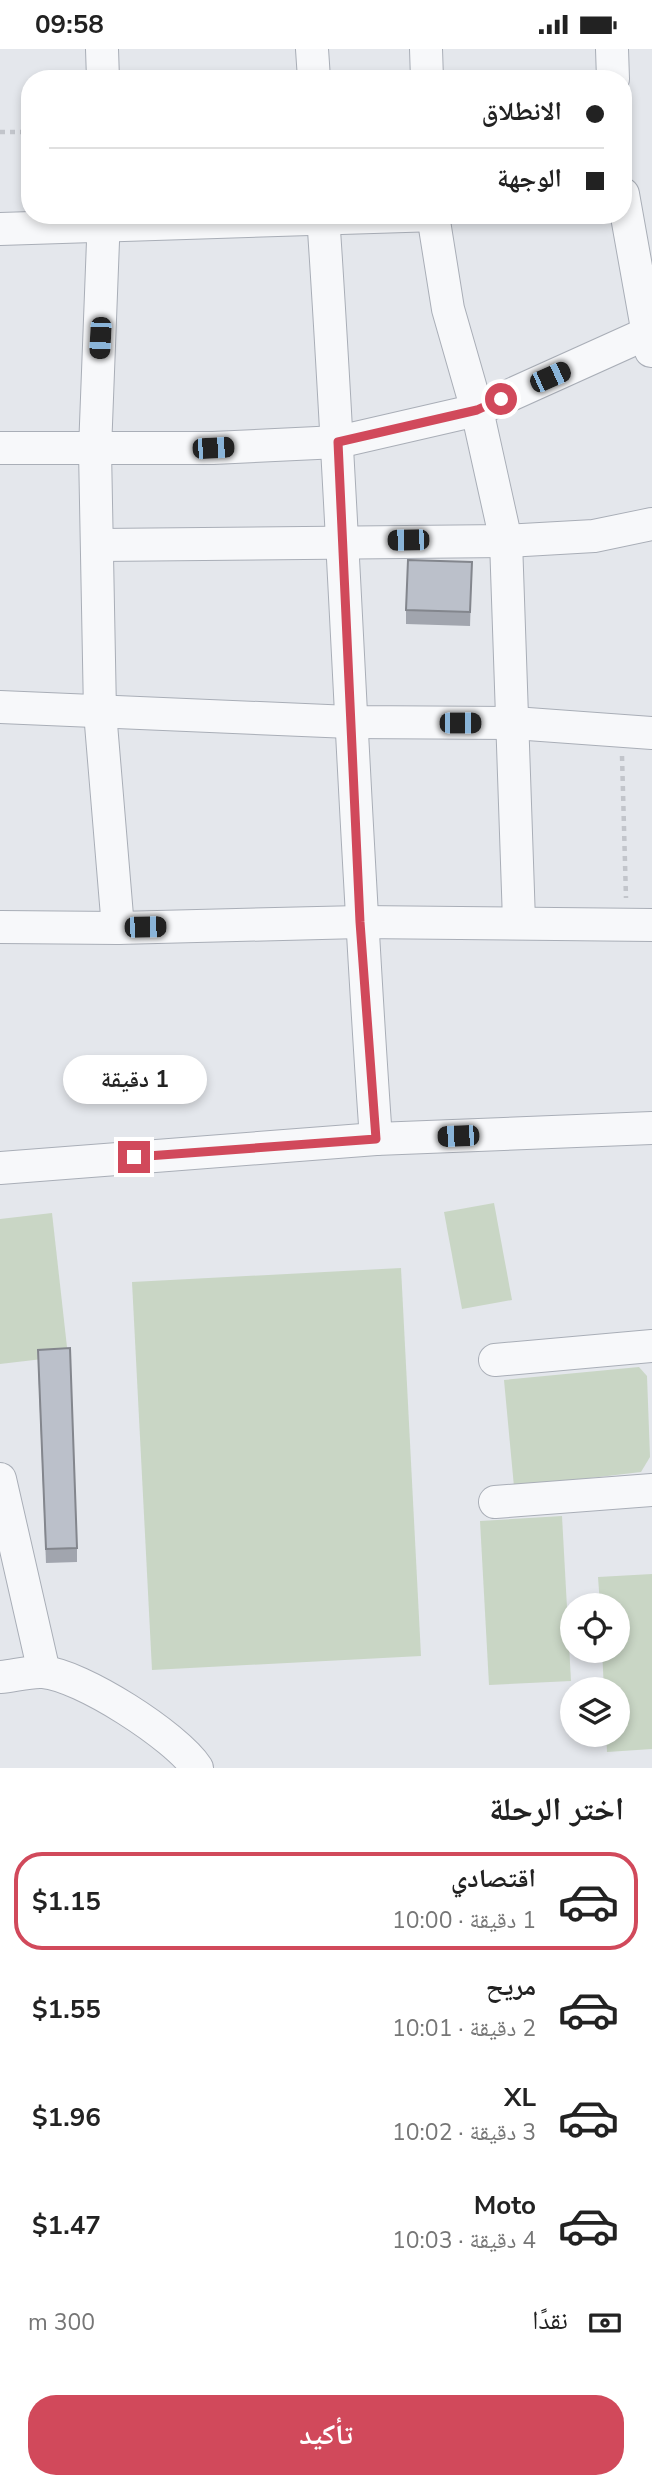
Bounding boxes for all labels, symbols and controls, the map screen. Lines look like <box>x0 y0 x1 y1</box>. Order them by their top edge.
text: 09:58 <box>35 7 104 42</box>
text: الانطلاق <box>482 94 562 129</box>
text: الوجهة <box>497 161 562 196</box>
car <box>89 316 112 360</box>
car <box>527 359 574 395</box>
route start <box>485 383 517 415</box>
car <box>192 436 235 460</box>
car <box>387 529 430 551</box>
car <box>440 713 482 734</box>
car <box>124 916 167 938</box>
callout: 1 دقيقة <box>62 1055 206 1105</box>
text: 1 دقيقة <box>101 1064 169 1095</box>
car <box>437 1125 480 1147</box>
route end <box>118 1141 150 1173</box>
map controls <box>560 1593 630 1747</box>
button: locate <box>560 1593 630 1663</box>
button: layers <box>560 1677 630 1747</box>
text: اختر الرحلة <box>489 1788 624 1831</box>
text: اقتصادي <box>451 1861 536 1896</box>
icon: car <box>557 1870 620 1933</box>
text: $1.15 <box>32 1884 101 1919</box>
text: 1 دقيقة · 10:00 <box>392 1905 536 1936</box>
text: مريح <box>486 1969 536 2004</box>
icon: car <box>557 1978 620 2041</box>
text: $1.55 <box>32 1992 101 2027</box>
text: 2 دقيقة · 10:01 <box>392 2013 536 2044</box>
text: XL <box>504 2080 536 2115</box>
icon: car <box>557 2086 620 2149</box>
text: $1.96 <box>32 2100 101 2135</box>
text: 3 دقيقة · 10:02 <box>392 2117 536 2148</box>
text: Moto <box>474 2188 536 2223</box>
icon: car <box>557 2194 620 2257</box>
text: $1.47 <box>32 2208 101 2243</box>
text: 4 دقيقة · 10:03 <box>392 2225 536 2256</box>
text: نقدًا <box>532 2303 568 2338</box>
icon: cash <box>586 2304 624 2342</box>
text: 300 m <box>28 2307 95 2338</box>
button: تأكيد <box>28 2395 624 2475</box>

